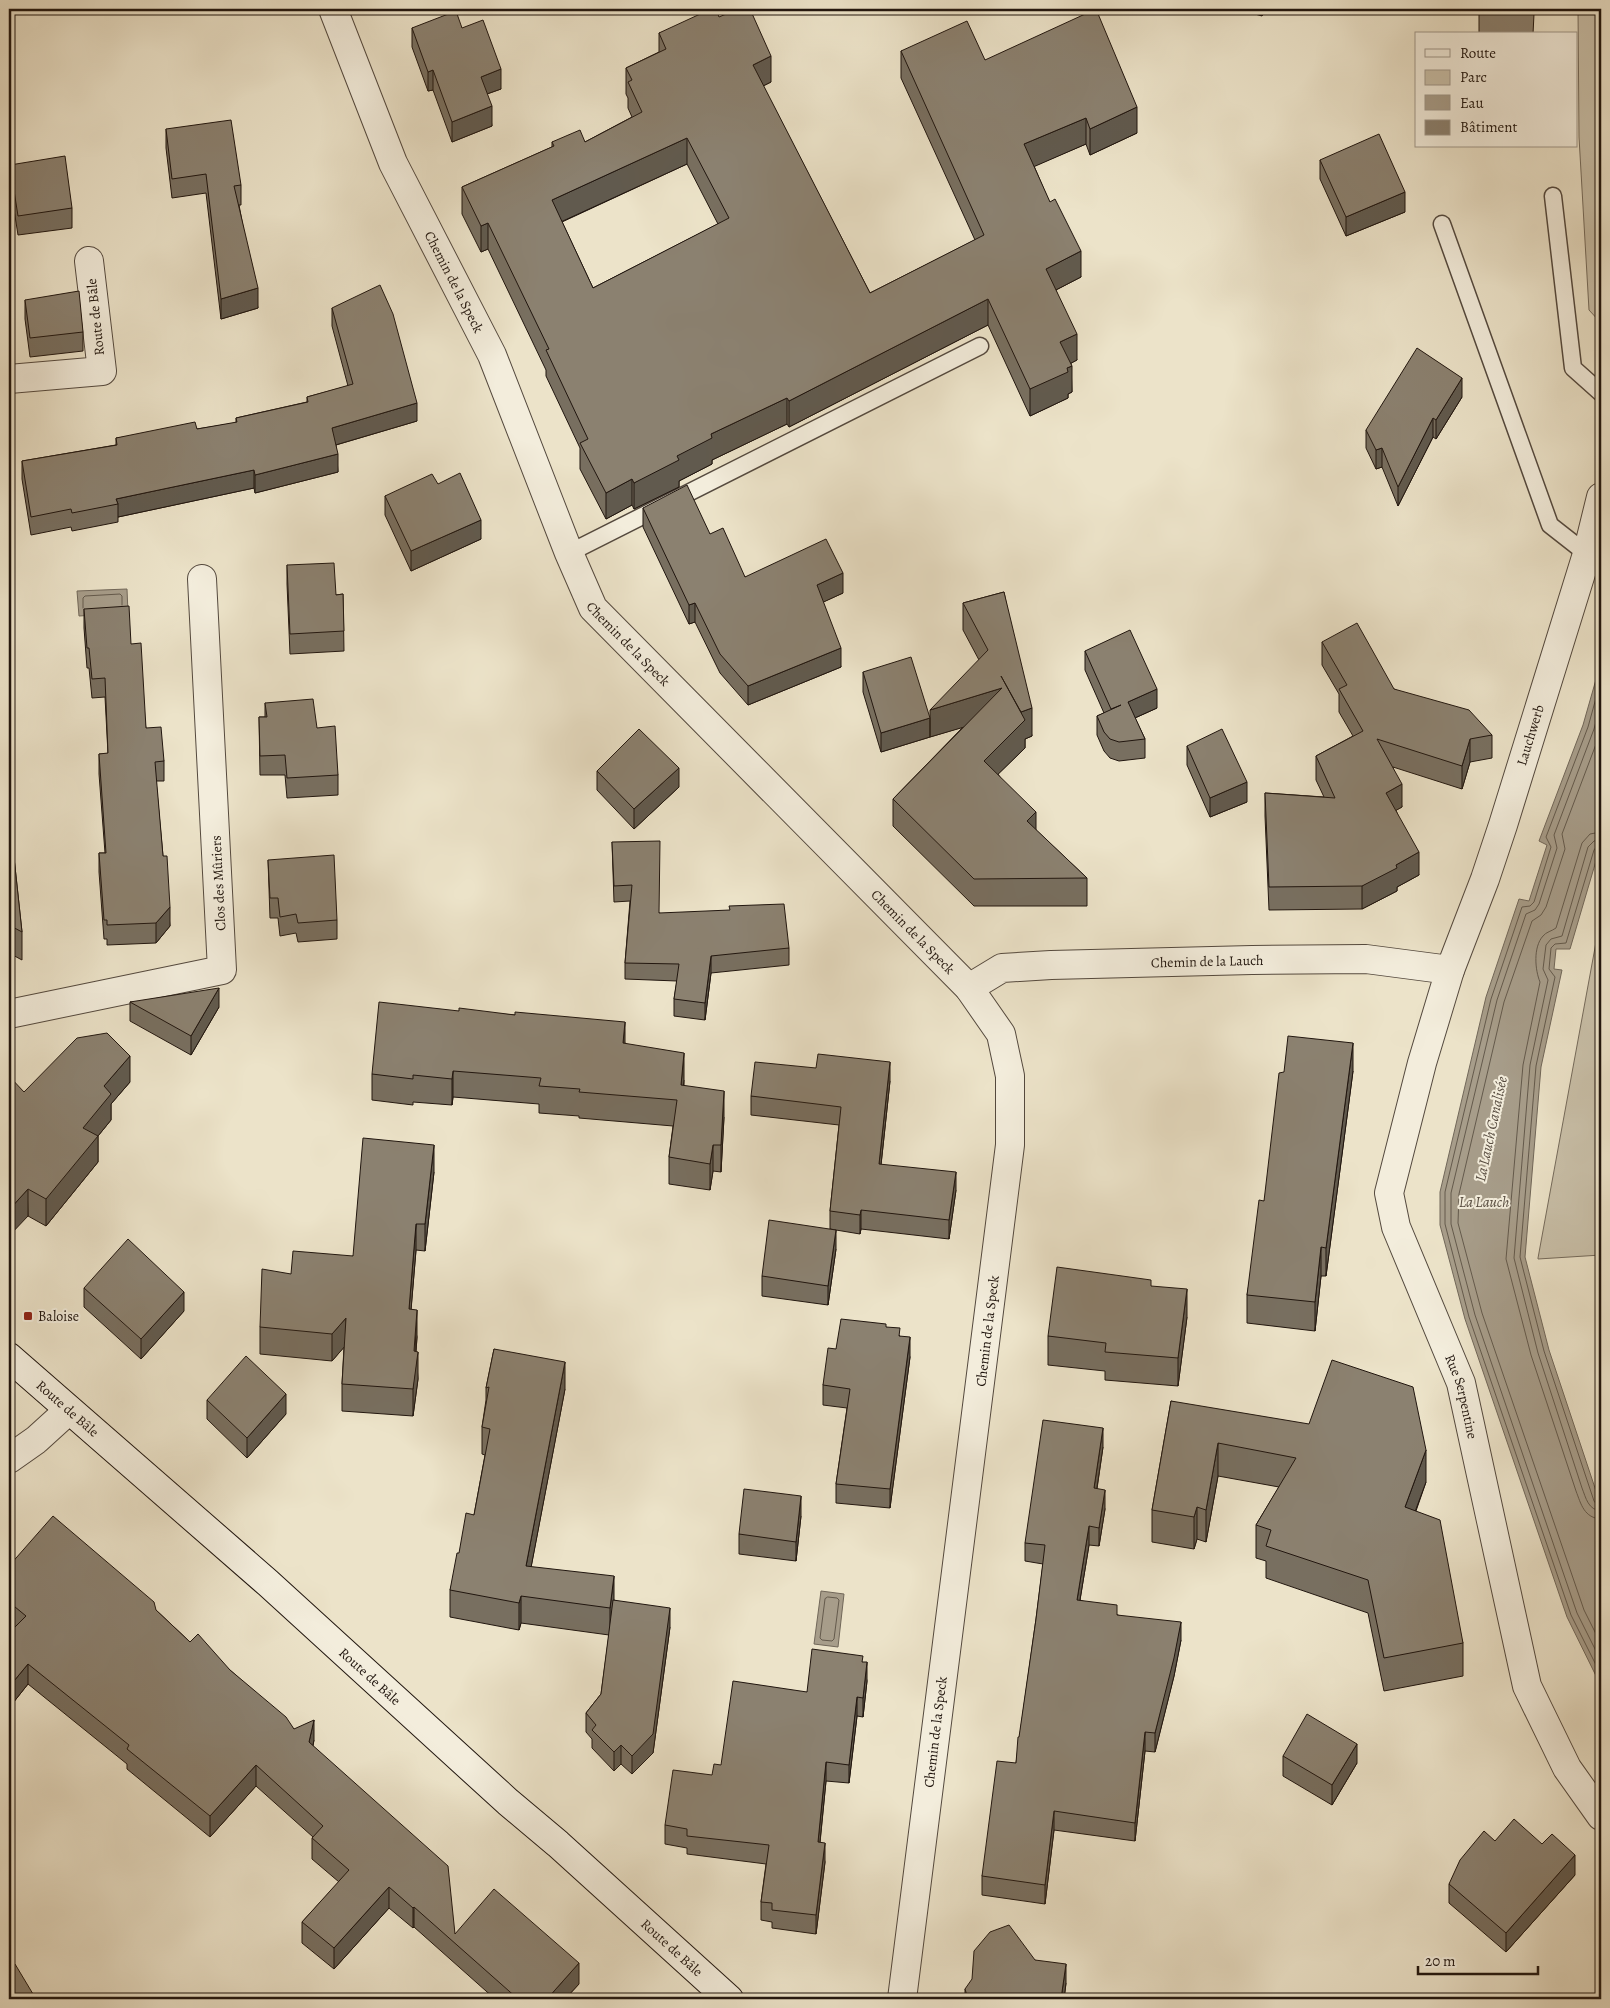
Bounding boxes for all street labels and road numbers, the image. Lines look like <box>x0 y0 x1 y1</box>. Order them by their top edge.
street label: Chemin de la Speck <box>420 228 488 336</box>
street label: Route de Bâle <box>82 277 109 356</box>
street label: Chemin de la Speck <box>582 599 674 691</box>
street label: Lauchwerb <box>1512 702 1549 768</box>
street label: Clos des Mûriers <box>207 835 230 931</box>
street label: Chemin de la Speck <box>867 885 959 978</box>
street label: Chemin de la Lauch <box>1151 951 1264 973</box>
street label: Chemin de la Speck <box>971 1274 1004 1388</box>
street label: Rue Serpentine <box>1440 1351 1482 1441</box>
street label: Route de Bâle <box>32 1376 103 1441</box>
street label: Route de Bâle <box>335 1643 405 1710</box>
street label: Chemin de la Speck <box>919 1675 952 1789</box>
street label: Route de Bâle <box>637 1915 707 1981</box>

